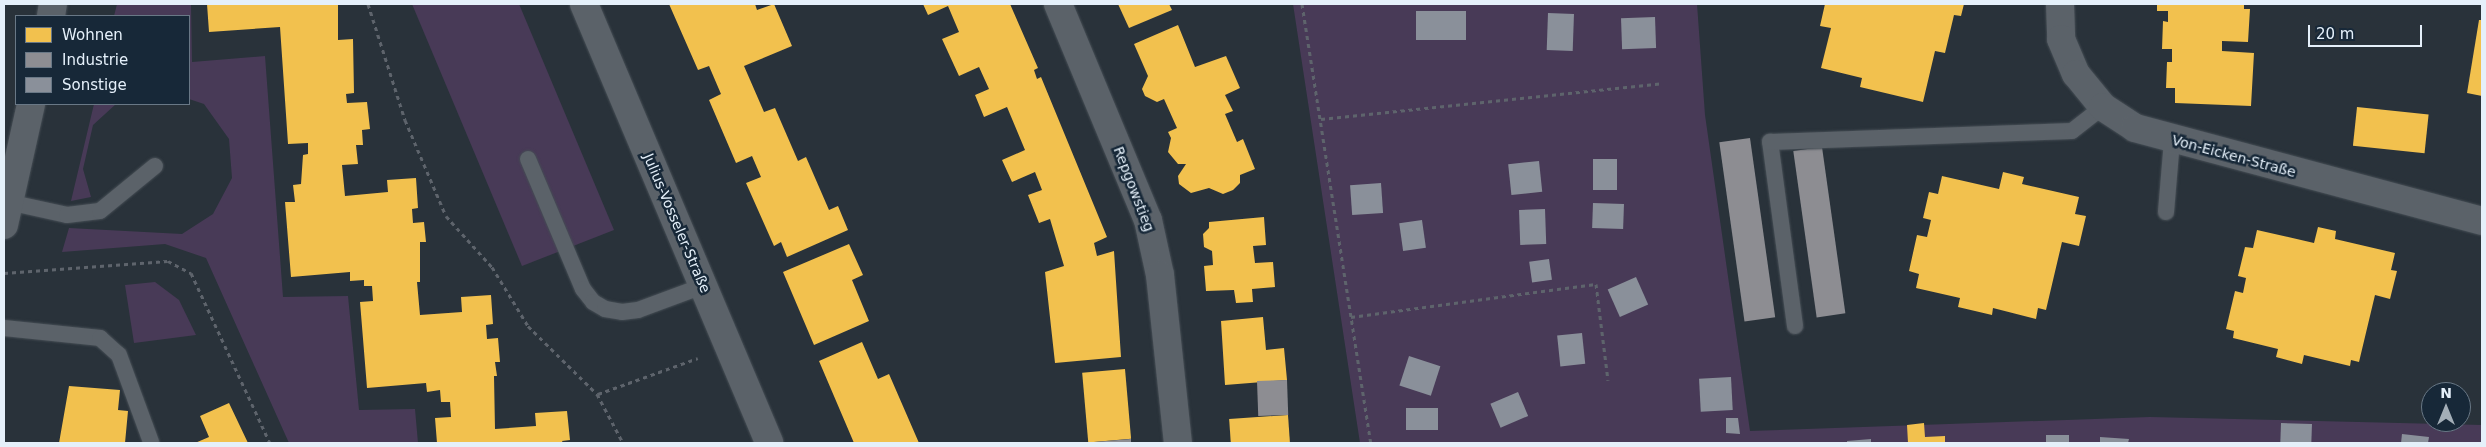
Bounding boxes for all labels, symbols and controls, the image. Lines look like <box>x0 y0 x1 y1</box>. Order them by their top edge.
legend <box>15 15 190 105</box>
scale bar <box>2311 15 2425 47</box>
text: 20 m <box>2316 25 2354 43</box>
text: Wohnen <box>62 26 123 44</box>
text: Industrie <box>62 51 128 69</box>
text: Sonstige <box>62 76 127 94</box>
street label: Von-Eicken-Straße <box>2170 131 2298 181</box>
street label: Repgowstieg <box>1110 144 1158 234</box>
street label: Julius-Vosseler-Straße <box>640 151 714 295</box>
north arrow <box>2421 382 2471 432</box>
text: N <box>2440 385 2452 401</box>

